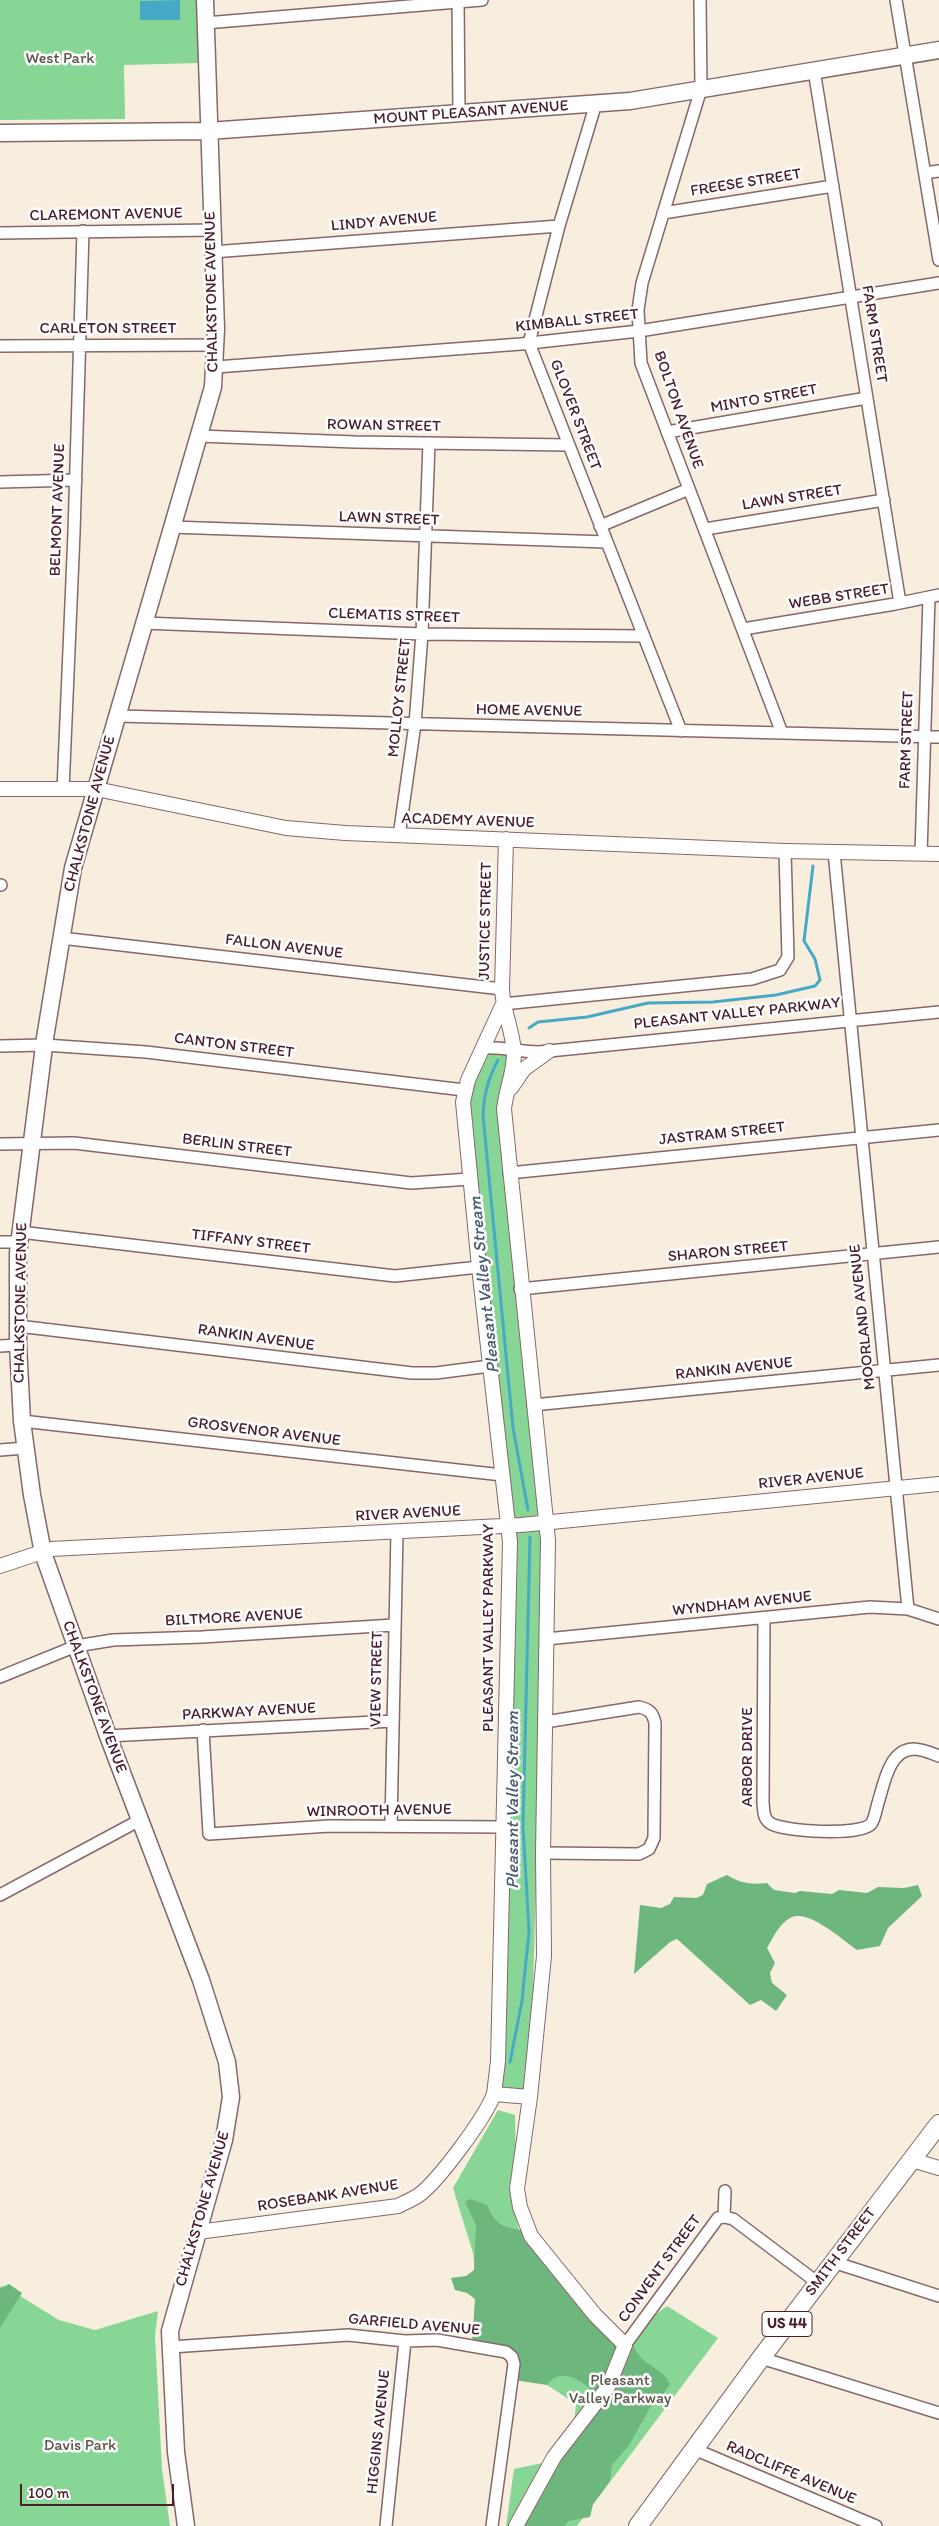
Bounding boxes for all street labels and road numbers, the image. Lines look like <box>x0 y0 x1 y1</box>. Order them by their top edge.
street label: MOUNT PLEASANT AVENUE <box>373 97 569 129</box>
street label: FREESE STREET <box>689 165 803 201</box>
street label: CLAREMONT AVENUE <box>29 204 183 226</box>
street label: LINDY AVENUE <box>330 208 438 236</box>
street label: CHALKSTONE AVENUE <box>201 211 223 373</box>
street label: FARM STREET <box>857 284 891 384</box>
street label: KIMBALL STREET <box>514 305 640 337</box>
street label: CARLETON STREET <box>39 319 177 339</box>
street label: BOLTON AVENUE <box>649 349 707 471</box>
street label: GLOVER STREET <box>545 357 605 473</box>
street label: MINTO STREET <box>709 380 819 418</box>
street label: ROWAN STREET <box>327 415 441 437</box>
street label: BELMONT AVENUE <box>46 443 70 577</box>
street label: LAWN STREET <box>741 481 843 515</box>
street label: LAWN STREET <box>338 508 440 530</box>
street label: WEBB STREET <box>787 580 891 614</box>
street label: CLEMATIS STREET <box>328 604 460 628</box>
street label: MOLLOY STREET <box>384 638 416 758</box>
street label: FARM STREET <box>896 690 918 790</box>
street label: HOME AVENUE <box>476 700 582 722</box>
street label: CHALKSTONE AVENUE <box>60 734 120 894</box>
street label: ACADEMY AVENUE <box>401 809 535 833</box>
street label: JUSTICE STREET <box>475 862 497 980</box>
street label: FALLON AVENUE <box>224 930 344 964</box>
street label: PLEASANT VALLEY PARKWAY <box>633 994 841 1034</box>
street label: CANTON STREET <box>173 1029 295 1063</box>
street label: JASTRAM STREET <box>658 1118 786 1150</box>
street label: BERLIN STREET <box>181 1130 293 1162</box>
street label: CHALKSTONE AVENUE <box>10 1222 32 1384</box>
street label: TIFFANY STREET <box>190 1225 312 1259</box>
street label: SHARON STREET <box>667 1237 789 1267</box>
street label: MOORLAND AVENUE <box>846 1243 880 1391</box>
street label: RANKIN AVENUE <box>196 1320 316 1356</box>
street label: RANKIN AVENUE <box>674 1353 794 1385</box>
street label: GROSVENOR AVENUE <box>186 1413 342 1451</box>
street label: RIVER AVENUE <box>757 1464 865 1494</box>
street label: RIVER AVENUE <box>355 1502 461 1526</box>
street label: PLEASANT VALLEY PARKWAY <box>479 1524 499 1732</box>
street label: WYNDHAM AVENUE <box>671 1587 813 1621</box>
street label: BILTMORE AVENUE <box>165 1605 303 1631</box>
street label: CHALKSTONE AVENUE <box>57 1618 131 1776</box>
street label: VIEW STREET <box>367 1631 387 1727</box>
street label: PARKWAY AVENUE <box>182 1699 316 1725</box>
street label: ARBOR DRIVE <box>738 1707 758 1807</box>
street label: WINROOTH AVENUE <box>306 1800 452 1822</box>
street label: CHALKSTONE AVENUE <box>172 2129 234 2289</box>
street label: ROSEBANK AVENUE <box>256 2175 400 2217</box>
street label: SMITH STREET <box>801 2204 881 2300</box>
street label: CONVENT STREET <box>614 2211 706 2327</box>
street label: GARFIELD AVENUE <box>347 2310 481 2340</box>
road number: US 44 <box>762 2312 812 2336</box>
street label: HIGGINS AVENUE <box>363 2369 395 2495</box>
street label: RADCLIFFE AVENUE <box>723 2437 859 2509</box>

